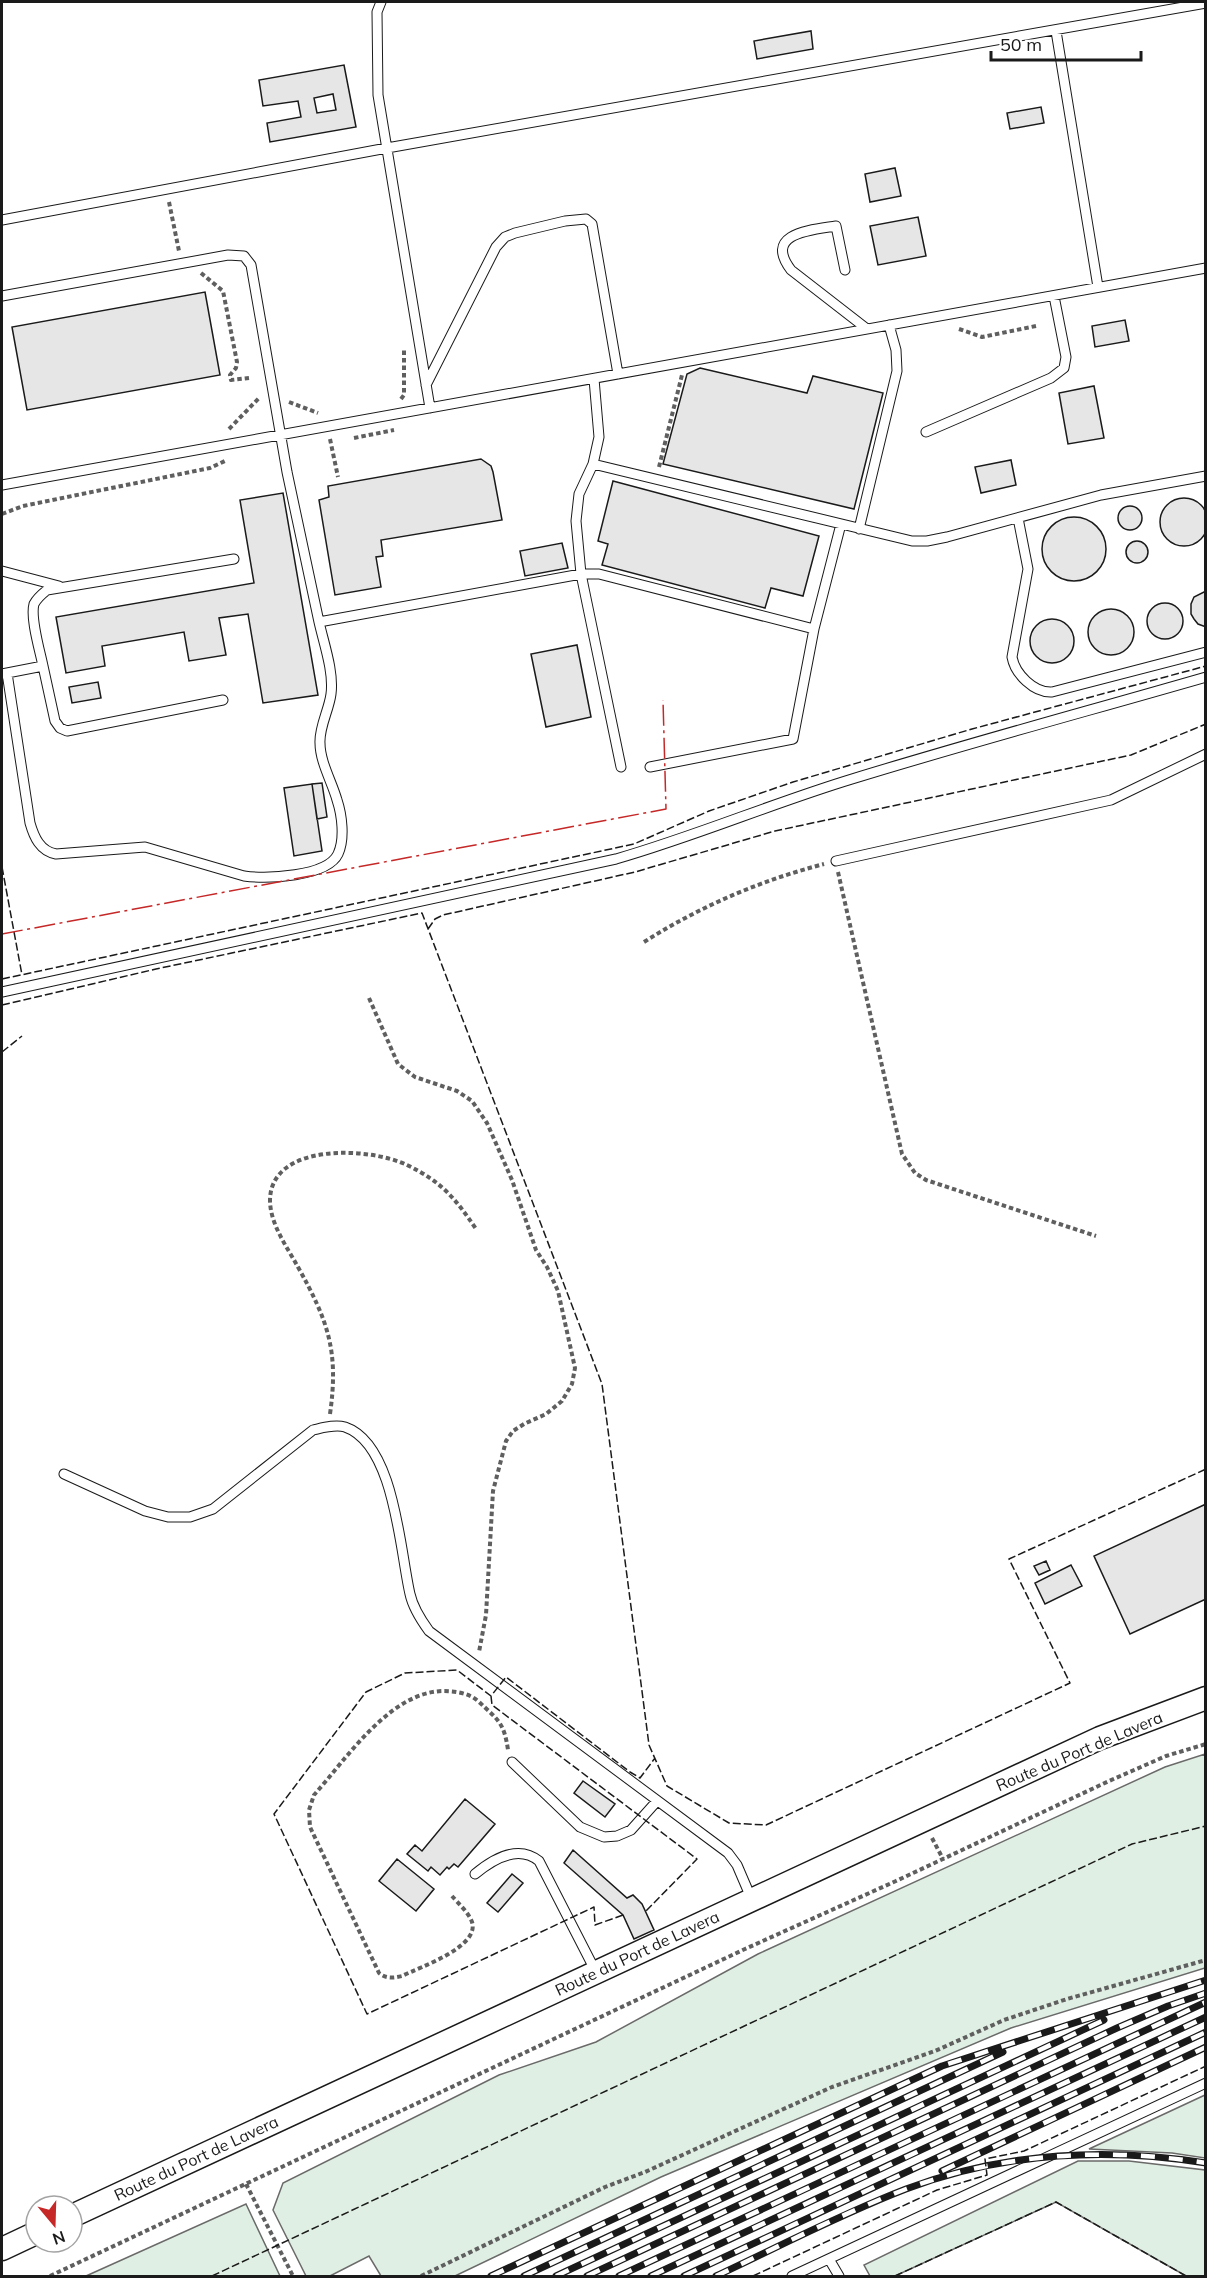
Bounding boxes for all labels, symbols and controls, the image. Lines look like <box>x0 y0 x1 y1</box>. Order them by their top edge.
scale bar <box>991 24 1141 62</box>
text: 50 m <box>1000 33 1042 56</box>
street label: Route du Port de Lavera <box>993 1707 1165 1795</box>
street label: Route du Port de Lavera <box>552 1906 722 2000</box>
street label: Route du Port de Lavera <box>111 2111 281 2205</box>
north arrow <box>24 2194 84 2254</box>
text: N <box>50 2227 68 2250</box>

